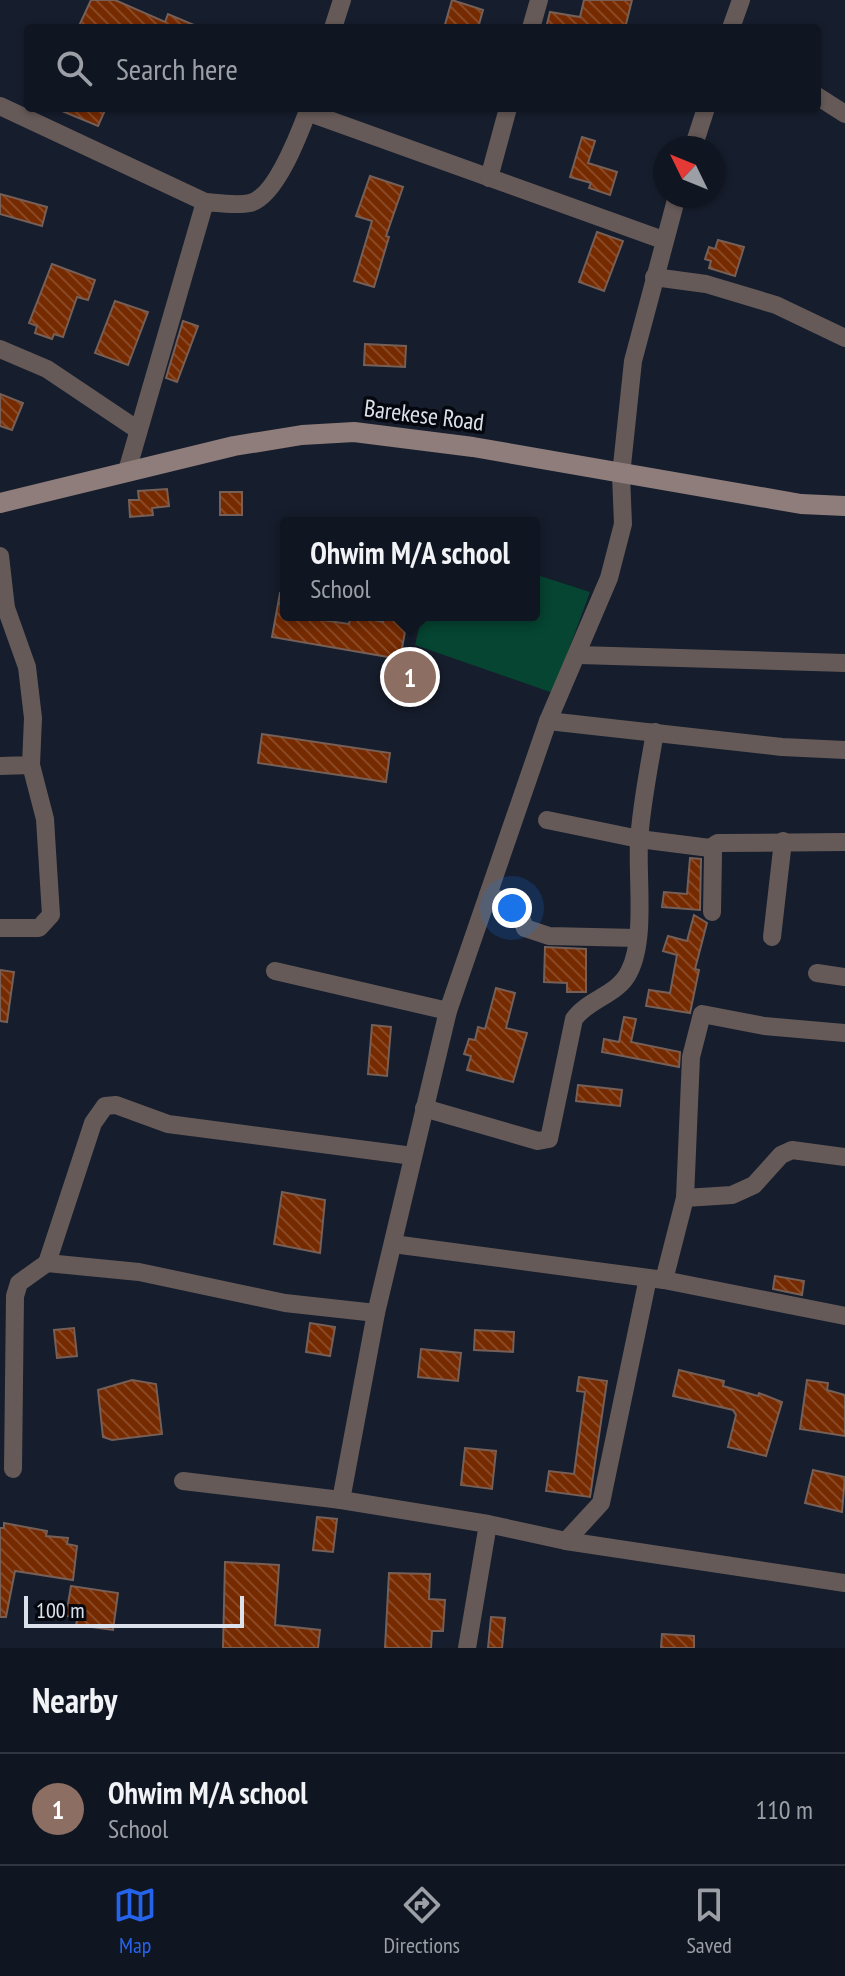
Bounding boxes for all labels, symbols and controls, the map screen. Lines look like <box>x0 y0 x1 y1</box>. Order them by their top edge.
search box <box>24 24 821 112</box>
icon: search <box>52 46 96 90</box>
text: Search here <box>116 49 238 88</box>
north arrow <box>653 136 725 208</box>
street label: Barekese Road <box>362 392 486 438</box>
popup <box>280 517 540 621</box>
text: Ohwim M/A school <box>310 533 510 572</box>
text: School <box>310 572 371 605</box>
pin: 1 <box>384 647 436 707</box>
your location <box>492 888 532 928</box>
scale bar <box>24 1592 244 1628</box>
text: 100 m <box>36 1596 85 1624</box>
text: Nearby <box>32 1678 117 1722</box>
text: Ohwim M/A school <box>108 1773 308 1812</box>
text: 1 <box>52 1793 64 1826</box>
text: 110 m <box>755 1793 813 1826</box>
text: School <box>108 1812 168 1845</box>
tab: Map <box>113 1883 157 1959</box>
tab: Directions <box>384 1883 460 1959</box>
tab: Saved <box>686 1883 732 1959</box>

